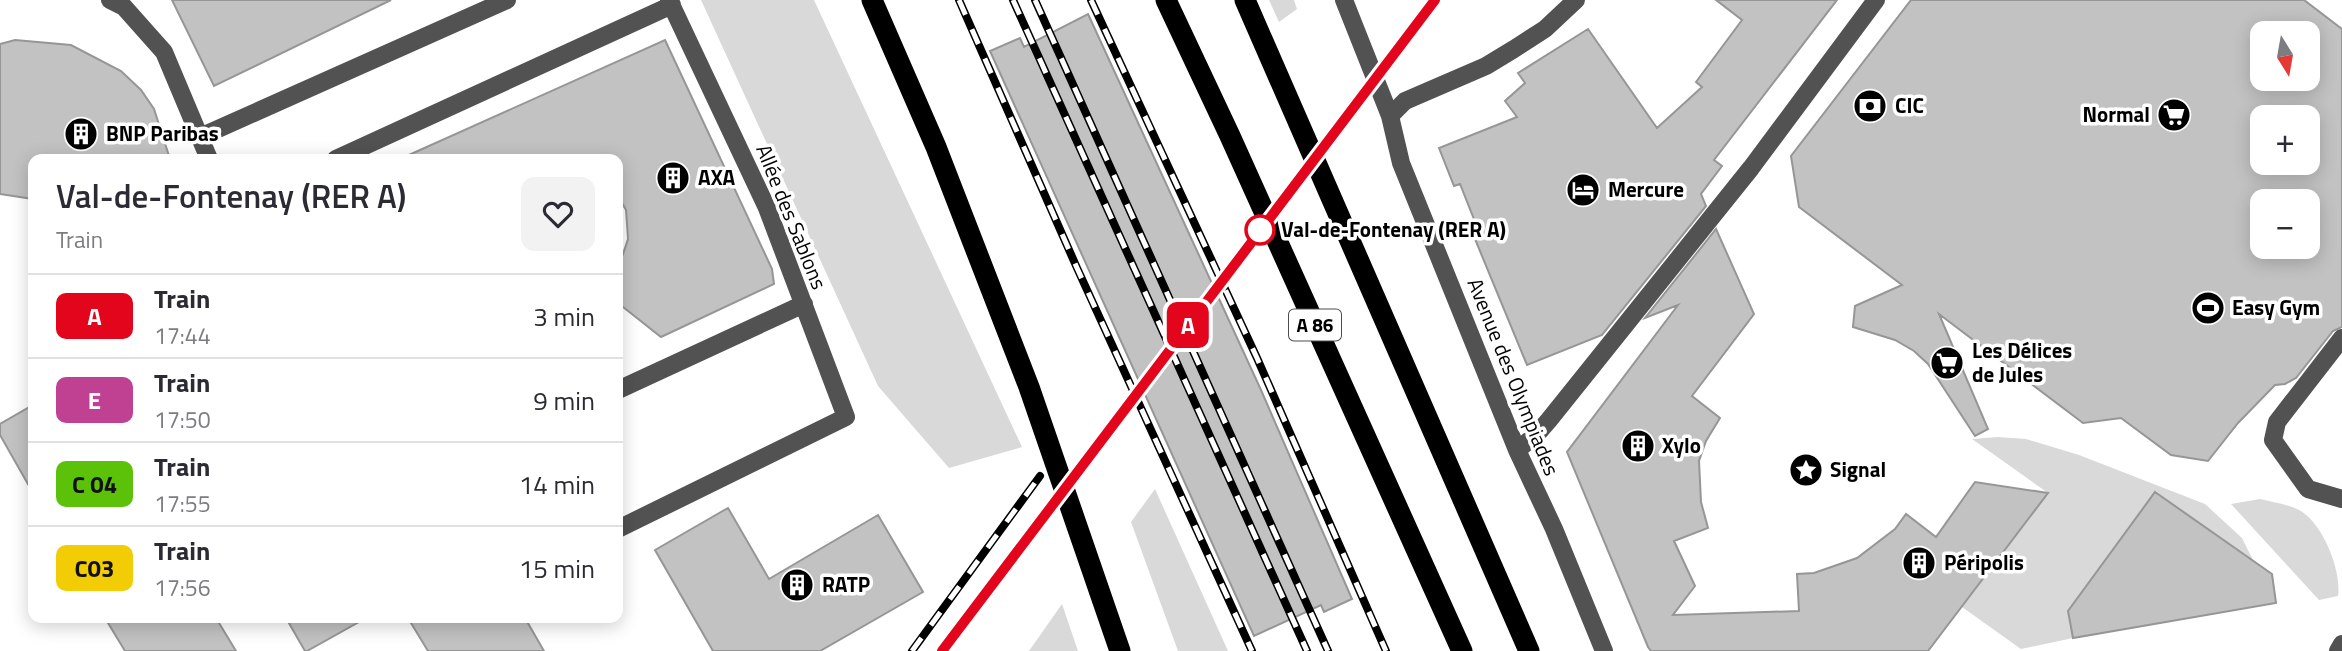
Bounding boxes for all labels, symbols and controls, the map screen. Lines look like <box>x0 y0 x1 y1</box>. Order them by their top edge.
north arrow <box>2250 21 2320 91</box>
map controls <box>2250 21 2320 259</box>
bank icon: CIC <box>1851 87 1889 125</box>
place label: CIC <box>1895 89 1924 121</box>
supermarket icon: Normal <box>2155 96 2193 134</box>
place label: Normal <box>2083 98 2150 130</box>
button: + <box>2250 105 2320 175</box>
building icon: BNP Paribas <box>62 115 100 153</box>
place label: BNP Paribas <box>106 117 219 149</box>
street label: Allée des Sablons <box>748 139 836 294</box>
building icon: AXA <box>654 159 692 197</box>
place label: AXA <box>698 161 736 193</box>
text: Val-de-Fontenay (RER A) <box>56 171 406 221</box>
hotel icon: Mercure <box>1564 171 1602 209</box>
place label: Mercure <box>1608 173 1684 205</box>
button: heart <box>521 177 595 251</box>
button: − <box>2250 189 2320 259</box>
place label: Val-de-Fontenay (RER A) <box>1281 213 1506 245</box>
marker: Val-de-Fontenay (RER A) <box>1245 215 1275 245</box>
text: Train <box>56 222 103 257</box>
street label: Avenue des Olympiades <box>1460 273 1568 480</box>
text: Train <box>154 279 210 318</box>
sports icon: Easy Gym <box>2189 289 2227 327</box>
place label: Easy Gym <box>2232 291 2320 323</box>
text: 3 min <box>533 297 595 336</box>
text: A <box>87 298 102 334</box>
line badge: A <box>1165 302 1211 348</box>
text: A <box>1181 307 1195 343</box>
road number: A 86 <box>1289 310 1341 340</box>
text: 17:44 <box>154 318 211 353</box>
place label: Les Délices de Jules <box>1972 334 2072 390</box>
supermarket icon: Les Délices de Jules <box>1928 344 1966 382</box>
text: Train <box>154 363 210 402</box>
text: 9 min <box>533 381 595 420</box>
text: E <box>88 382 101 418</box>
text: 17:50 <box>154 402 211 437</box>
building icon: Xylo <box>1619 427 1657 465</box>
place label: Xylo <box>1662 429 1701 461</box>
text: Train <box>154 447 210 486</box>
place icon: Signal <box>1787 451 1825 489</box>
place label: Signal <box>1830 453 1886 485</box>
text: 14 min <box>519 465 595 504</box>
text: C 04 <box>72 466 117 502</box>
text: 17:55 <box>154 486 211 521</box>
text: Train <box>154 531 210 570</box>
building icon: Péripolis <box>1900 544 1938 582</box>
place label: Péripolis <box>1944 546 2024 578</box>
text: 15 min <box>519 549 595 588</box>
text: C03 <box>75 550 114 586</box>
building icon: RATP <box>778 566 816 604</box>
place label: RATP <box>822 568 870 600</box>
text: 17:56 <box>154 570 211 605</box>

